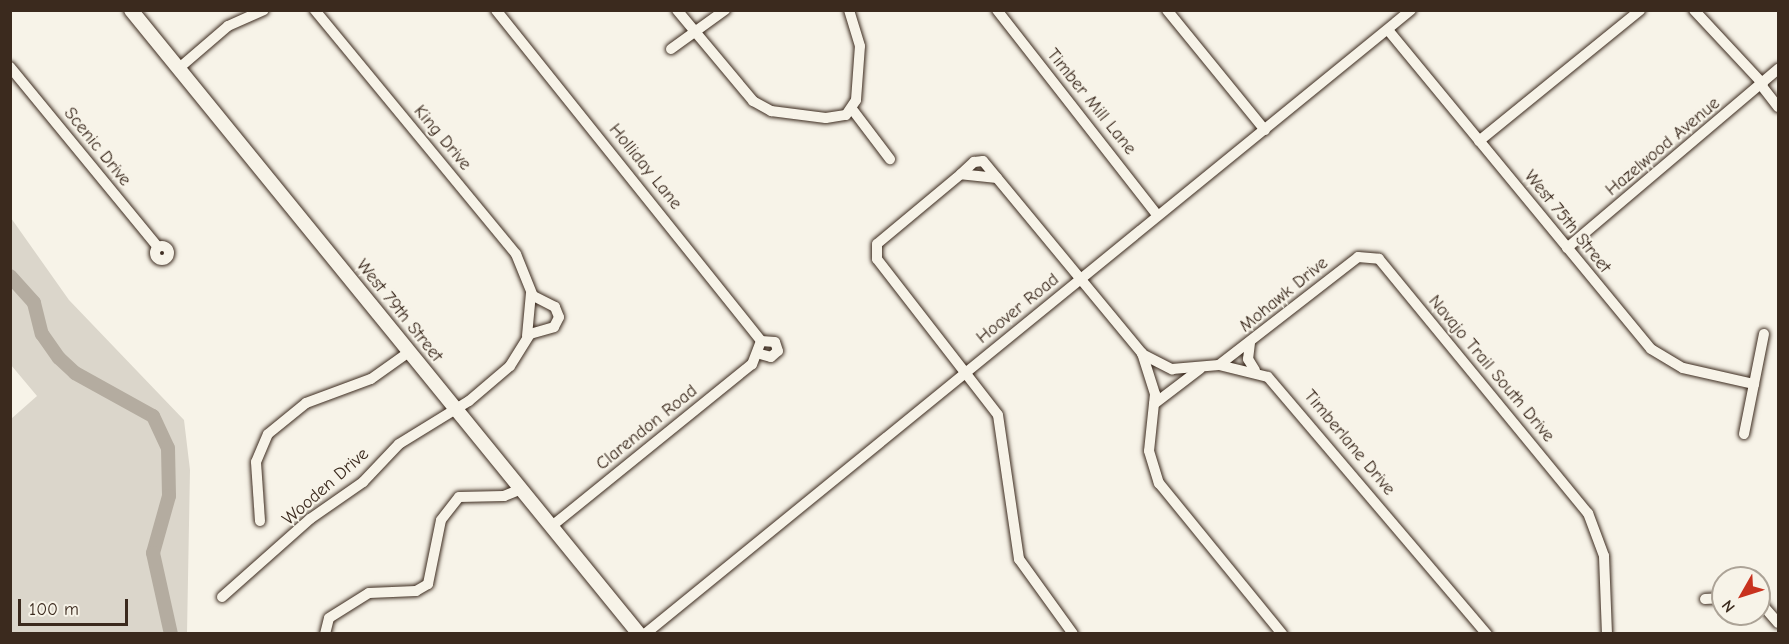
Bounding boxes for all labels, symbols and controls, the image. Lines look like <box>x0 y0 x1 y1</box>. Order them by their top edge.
street label: Timber Mill Lane <box>1042 45 1140 159</box>
street label: Hazelwood Avenue <box>1601 93 1725 201</box>
street label: King Drive <box>409 101 475 175</box>
street label: Scenic Drive <box>59 103 135 191</box>
street label: Holliday Lane <box>604 120 686 214</box>
street label: West 75th Street <box>1519 166 1615 278</box>
street label: Mohawk Drive <box>1235 253 1333 337</box>
street label: West 79th Street <box>351 255 447 367</box>
street label: Hoover Road <box>972 269 1064 349</box>
street label: Navajo Trail South Drive <box>1423 291 1559 447</box>
street label: Clarendon Road <box>592 381 702 475</box>
street label: Timberlane Drive <box>1299 386 1399 500</box>
street label: Wooden Drive <box>278 444 374 530</box>
north arrow <box>1711 566 1771 626</box>
scale bar <box>21 587 130 625</box>
text: N <box>1718 596 1739 616</box>
text: 100 m <box>29 599 79 620</box>

